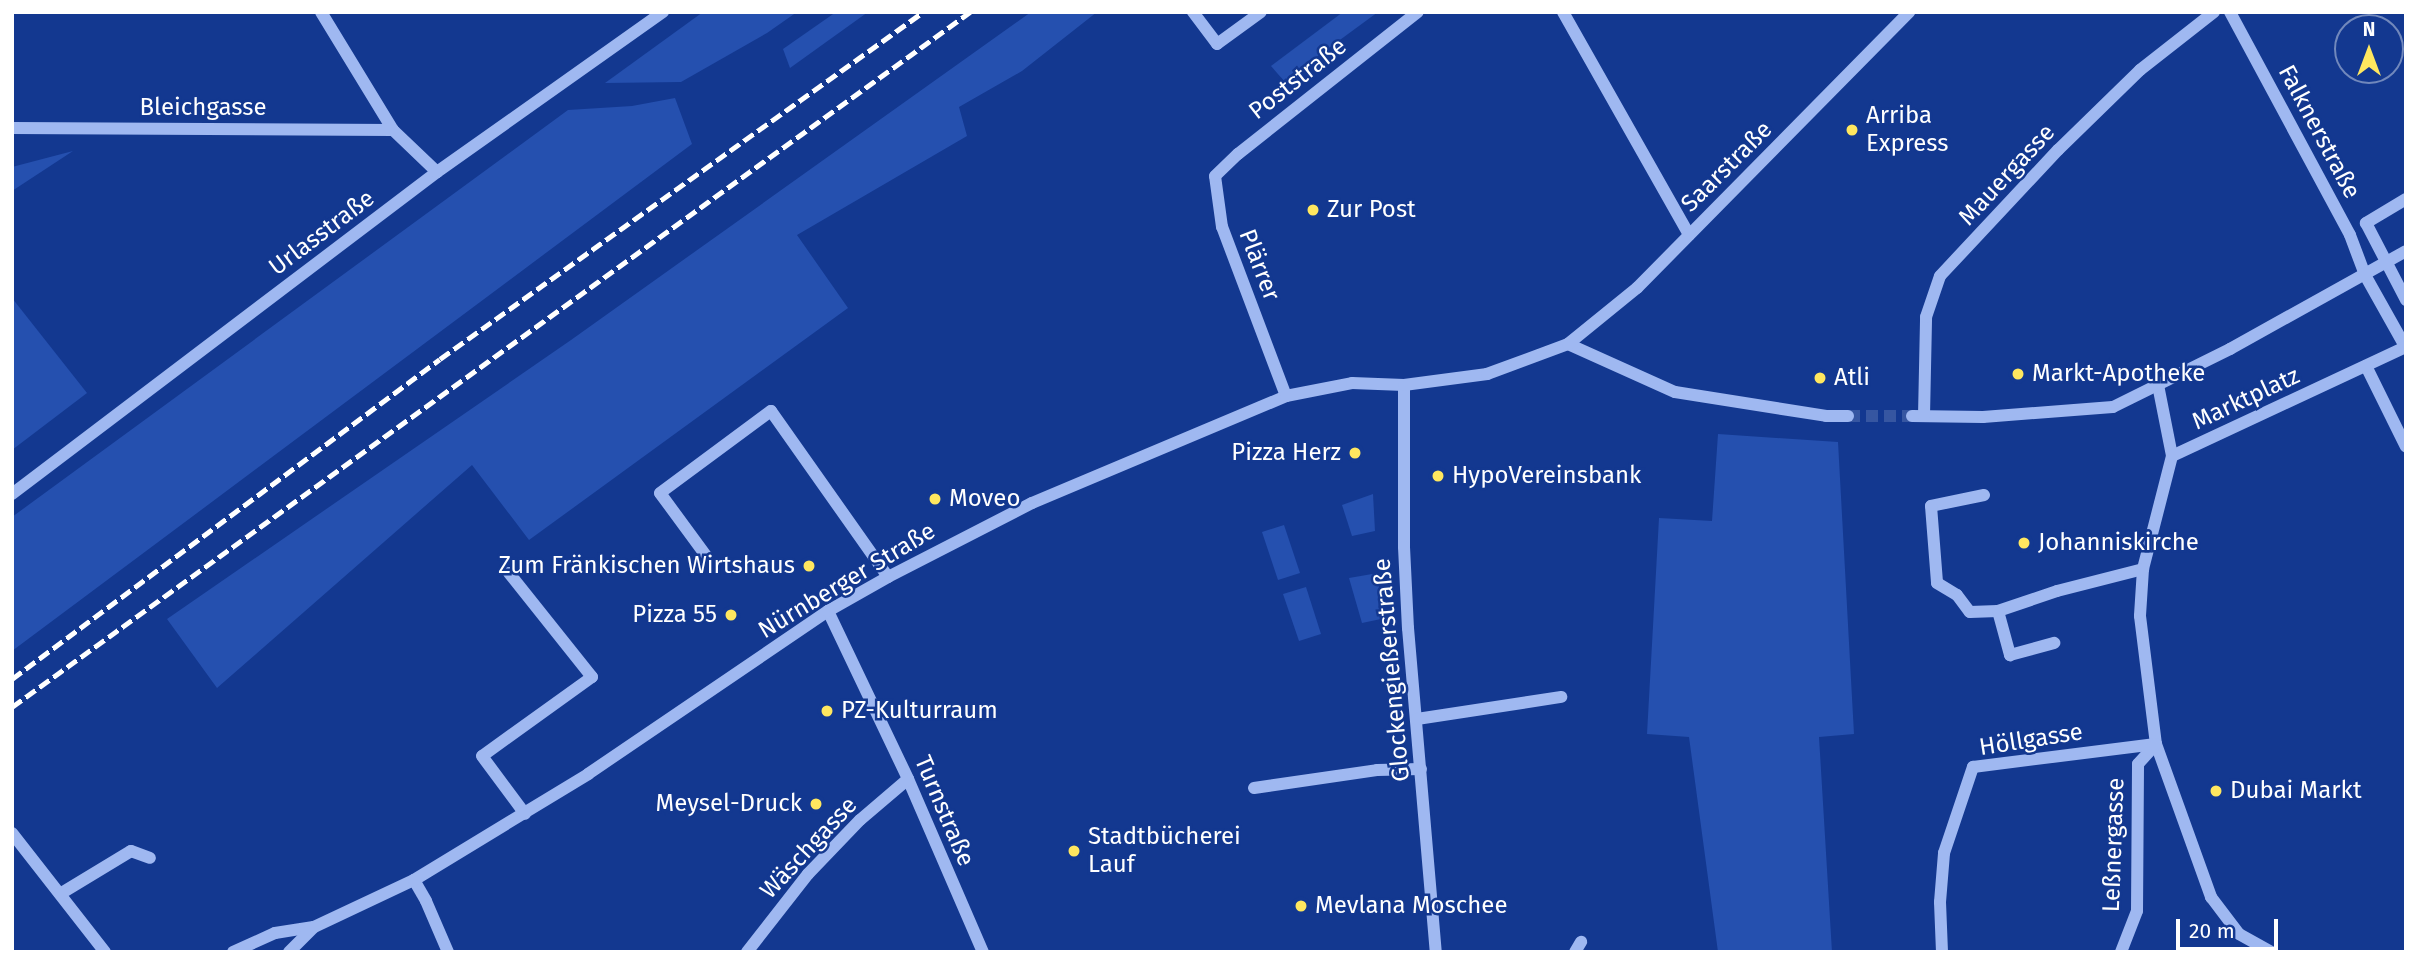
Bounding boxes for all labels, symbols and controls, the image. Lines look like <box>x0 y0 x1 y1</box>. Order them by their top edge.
north arrow <box>2334 14 2404 84</box>
text: N <box>2363 18 2375 41</box>
street label: Poststraße <box>1244 32 1352 126</box>
street label: Falknerstraße <box>2272 60 2366 204</box>
street label: Bleichgasse <box>140 94 266 122</box>
place label: Arriba Express <box>1866 102 1949 158</box>
street label: Saarstraße <box>1676 116 1778 218</box>
street label: Mauergasse <box>1953 118 2061 232</box>
marker: Arriba Express <box>1844 122 1860 138</box>
street label: Urlasstraße <box>264 184 380 282</box>
place label: Zur Post <box>1327 196 1416 224</box>
marker: Zur Post <box>1305 202 1321 218</box>
street label: Plärrer <box>1232 225 1286 305</box>
place label: Markt-Apotheke <box>2032 360 2205 388</box>
street label: Marktplatz <box>2188 362 2304 436</box>
place label: Atli <box>1834 364 1870 392</box>
marker: Markt-Apotheke <box>2010 366 2026 382</box>
marker: Atli <box>1812 370 1828 386</box>
place label: Pizza Herz <box>1231 439 1341 467</box>
marker: Pizza Herz <box>1347 445 1363 461</box>
place label: HypoVereinsbank <box>1452 462 1641 490</box>
marker: HypoVereinsbank <box>1430 468 1446 484</box>
place label: Moveo <box>949 485 1020 513</box>
marker: Moveo <box>927 491 943 507</box>
street label: Nürnberger Straße <box>753 517 941 645</box>
place label: Johanniskirche <box>2038 529 2199 557</box>
marker: Johanniskirche <box>2016 535 2032 551</box>
place label: Zum Fränkischen Wirtshaus <box>498 552 795 580</box>
street label: Glockengießerstraße <box>1368 557 1416 783</box>
marker: Zum Fränkischen Wirtshaus <box>801 558 817 574</box>
place label: Pizza 55 <box>632 601 717 629</box>
marker: Pizza 55 <box>723 607 739 623</box>
place label: PZ-Kulturraum <box>841 697 998 725</box>
marker: PZ-Kulturraum <box>819 703 835 719</box>
street label: Höllgasse <box>1977 718 2085 762</box>
street label: Turnstraße <box>908 751 980 871</box>
street label: Leßnergasse <box>2097 777 2131 913</box>
place label: Dubai Markt <box>2230 777 2362 805</box>
marker: Dubai Markt <box>2208 783 2224 799</box>
place label: Meysel-Druck <box>656 790 802 818</box>
street label: Wäschgasse <box>755 791 863 905</box>
marker: Meysel-Druck <box>808 796 824 812</box>
place label: Stadtbücherei Lauf <box>1088 823 1241 879</box>
marker: Stadtbücherei Lauf <box>1066 843 1082 859</box>
place label: Mevlana Moschee <box>1315 892 1508 920</box>
marker: Mevlana Moschee <box>1293 898 1309 914</box>
scale bar <box>2180 904 2282 948</box>
text: 20 m <box>2189 918 2235 944</box>

